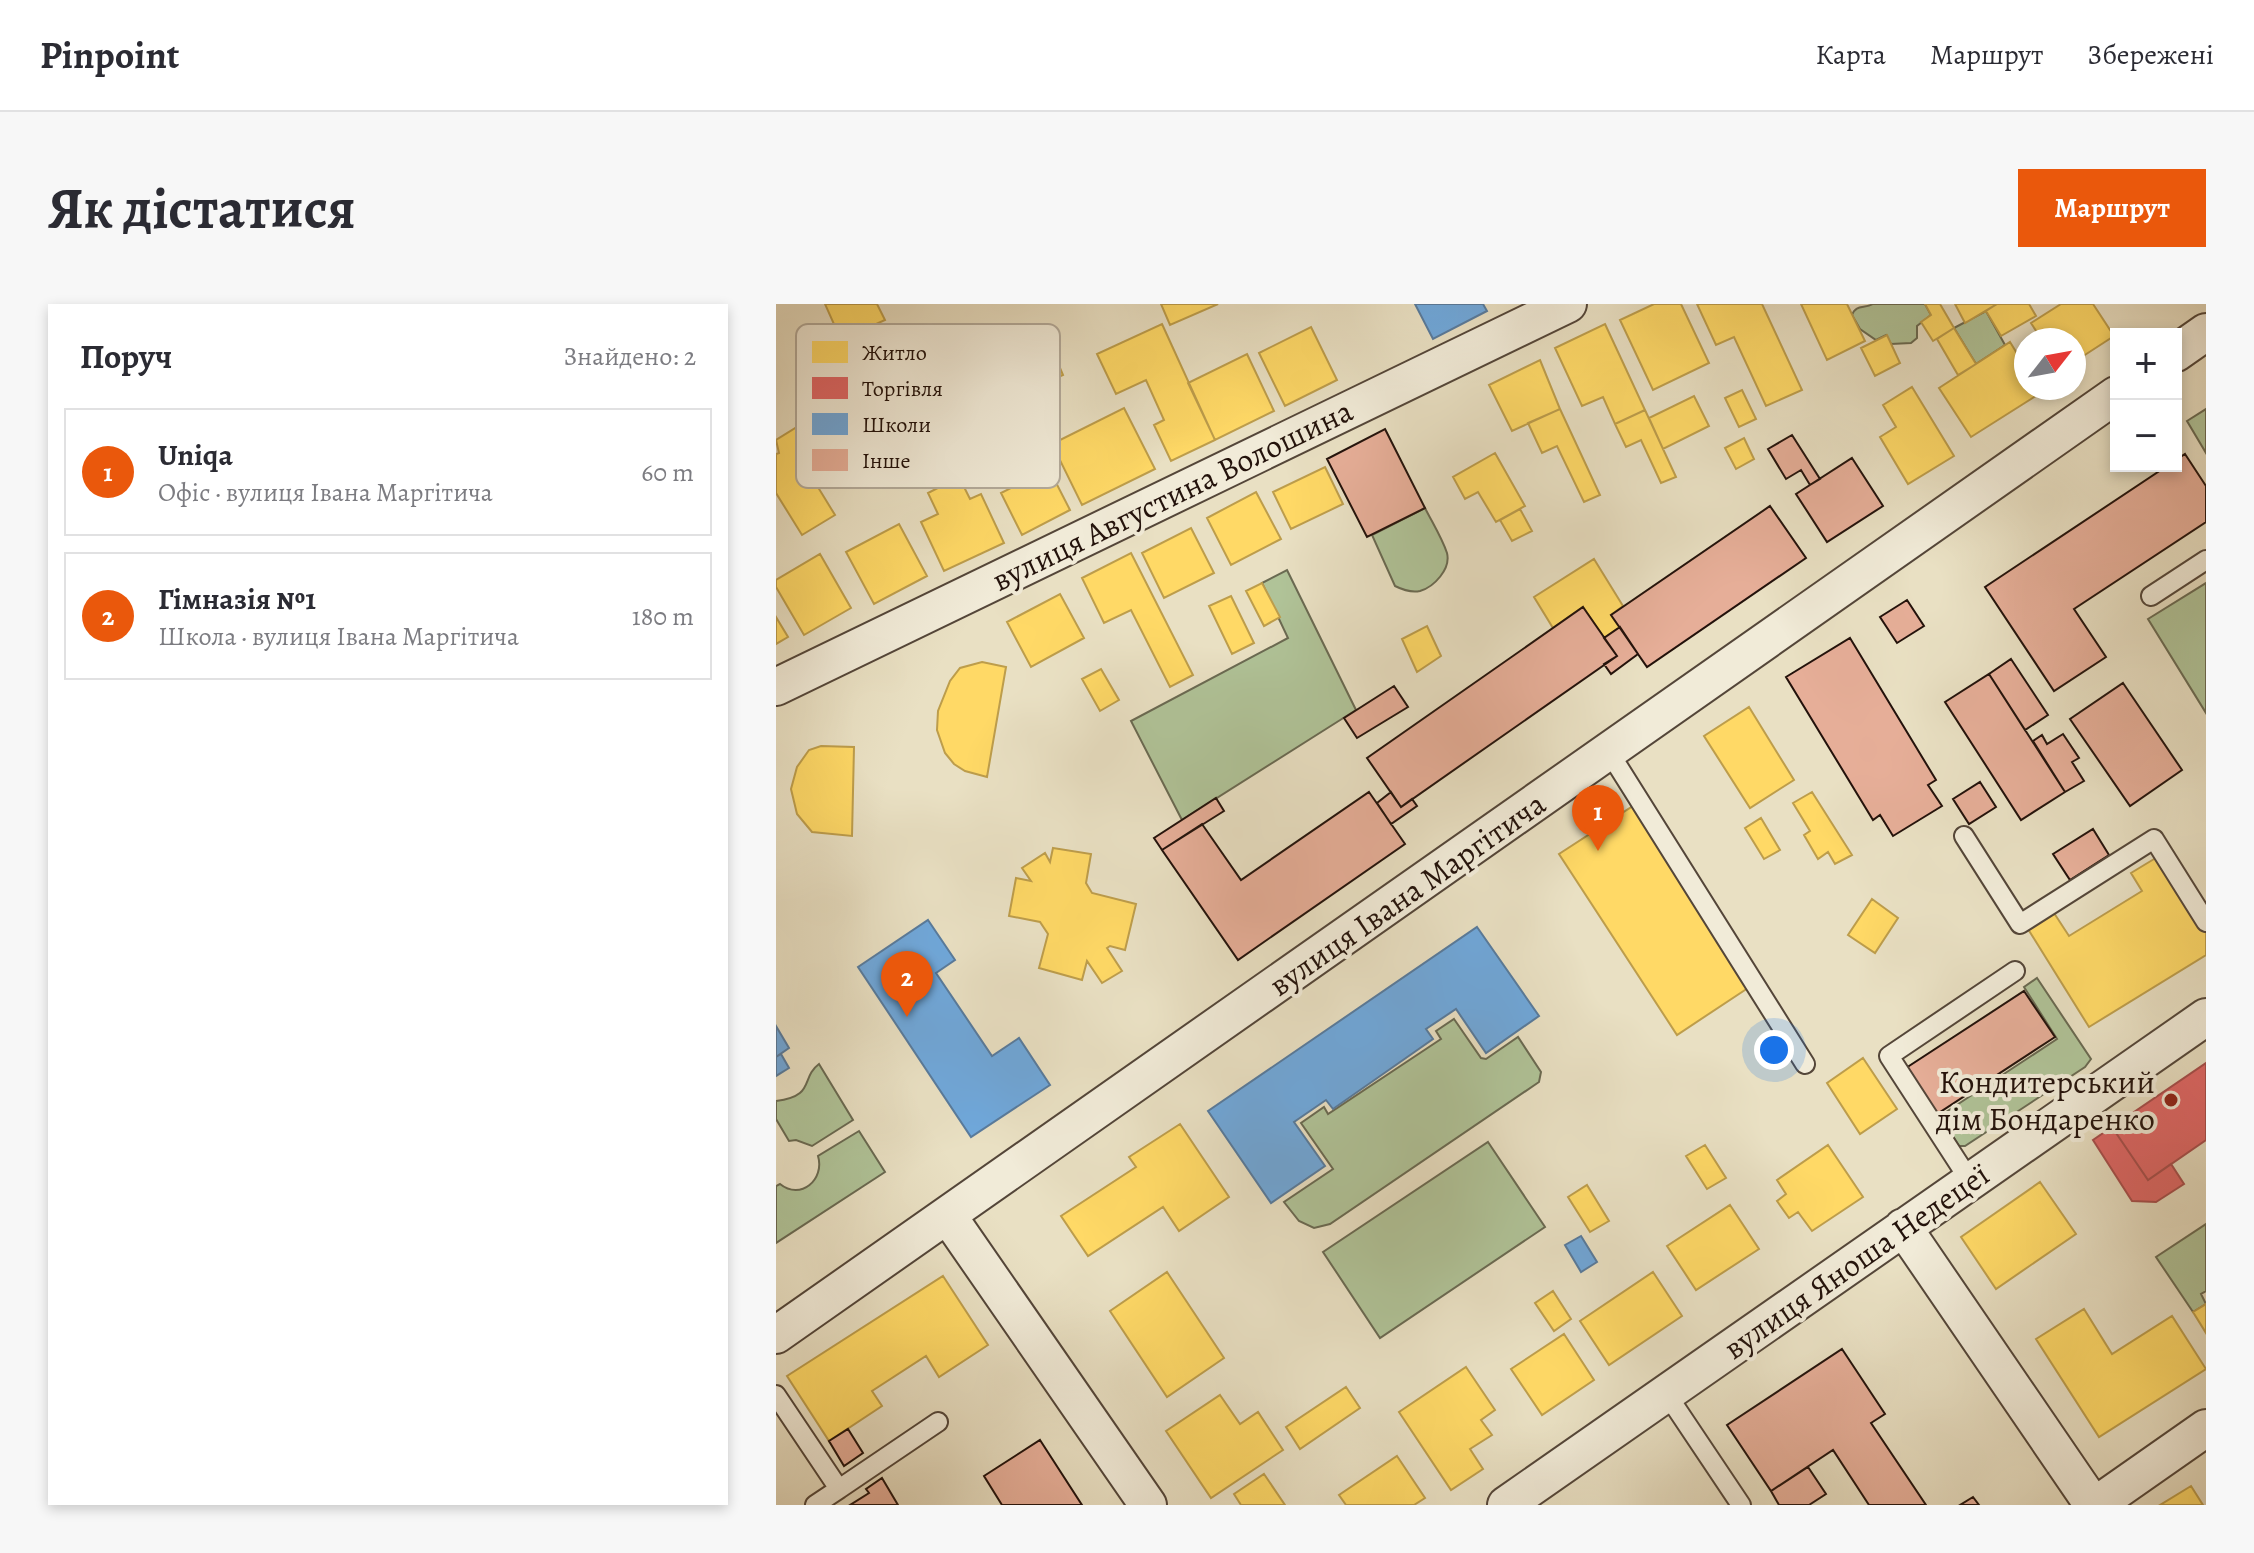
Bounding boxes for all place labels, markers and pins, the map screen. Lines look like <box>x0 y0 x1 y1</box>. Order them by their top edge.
pin: 1 <box>1572 785 1624 851</box>
pin: 2 <box>881 951 933 1017</box>
place label: Кондитерський дім Бондаренко <box>1935 1060 2155 1141</box>
marker: Кондитерський дім Бондаренко <box>2162 1091 2180 1109</box>

